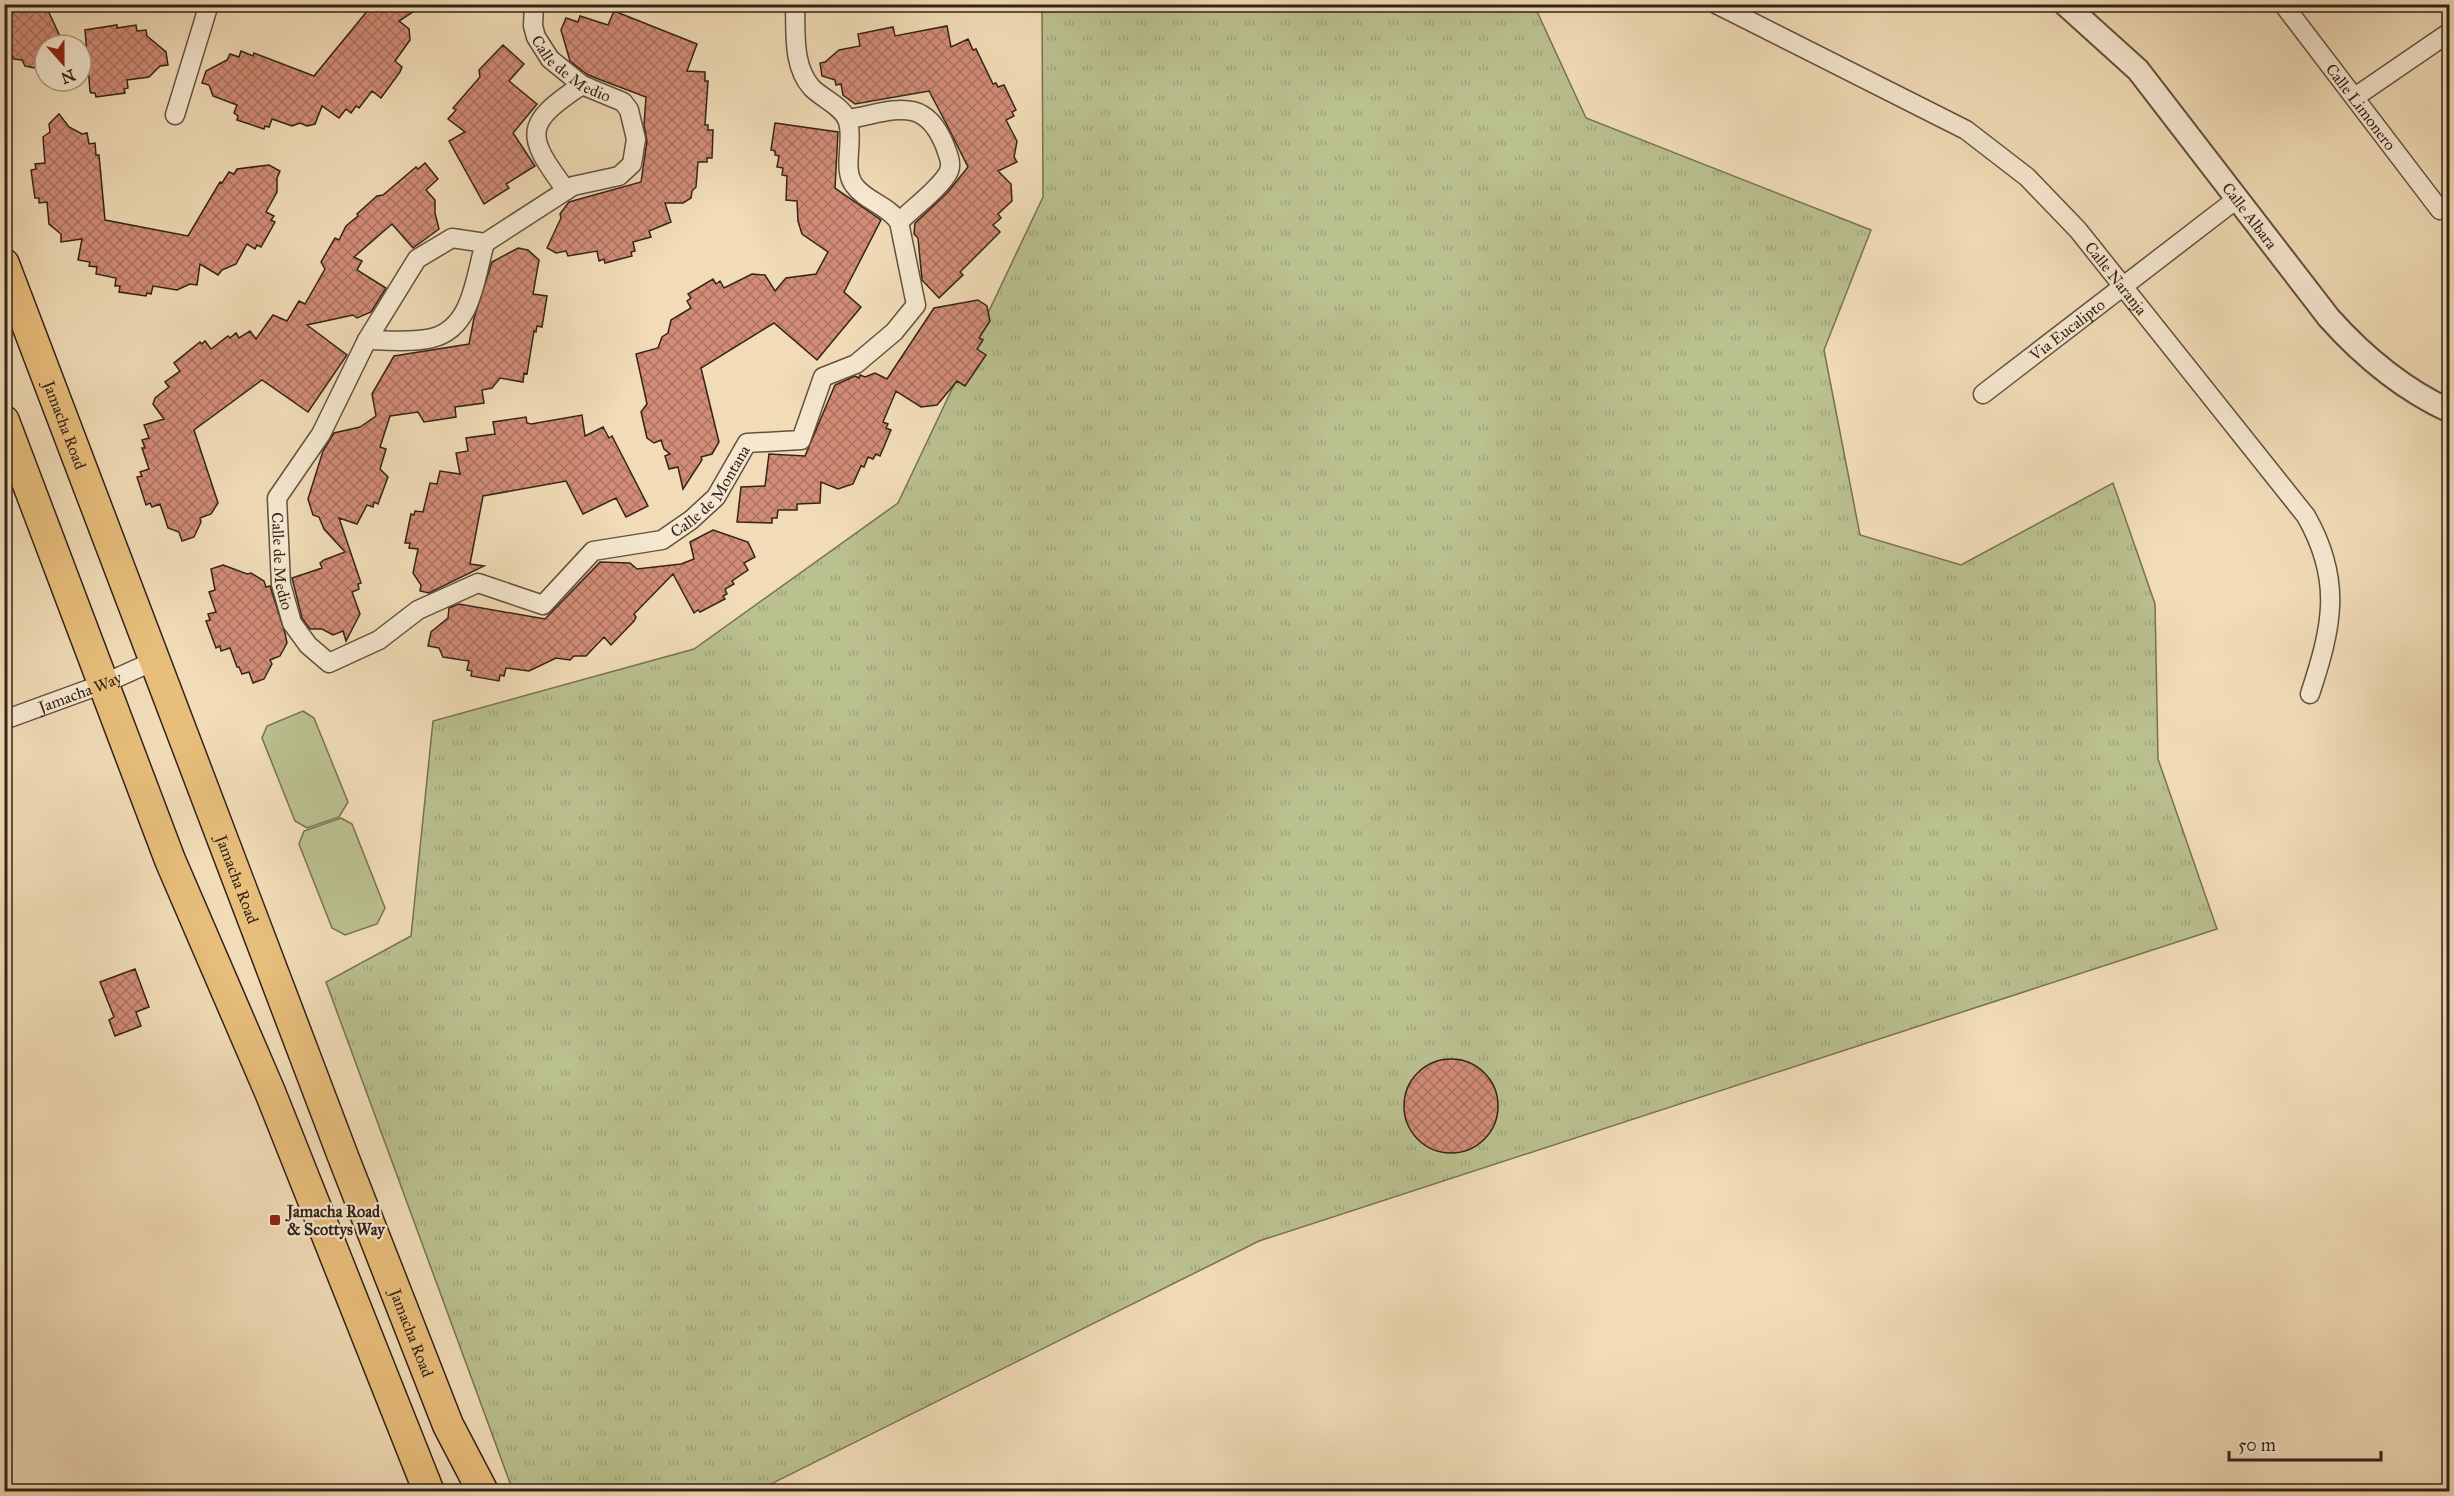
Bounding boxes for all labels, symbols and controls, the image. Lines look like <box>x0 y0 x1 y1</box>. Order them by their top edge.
street label: Calle de Medio <box>528 31 614 105</box>
north arrow <box>33 33 93 93</box>
street label: Calle Limonero <box>2322 60 2400 154</box>
text: N <box>58 65 78 88</box>
street label: Calle Albara <box>2218 178 2282 253</box>
street label: Calle Naranja <box>2081 238 2151 319</box>
street label: Via Eucalipto <box>2025 294 2108 365</box>
street label: Jamacha Road <box>38 376 90 472</box>
street label: Calle de Montana <box>667 441 753 541</box>
street label: Calle de Medio <box>268 512 297 612</box>
street label: Jamacha Way <box>34 667 125 718</box>
street label: Jamacha Road <box>211 830 263 926</box>
place label: Jamacha Road & Scottys Way <box>285 1202 386 1240</box>
marker: Jamacha Road & Scottys Way <box>268 1213 282 1227</box>
street label: Jamacha Road <box>384 1284 438 1380</box>
scale bar <box>2229 1424 2380 1462</box>
text: 50 m <box>2238 1434 2276 1456</box>

